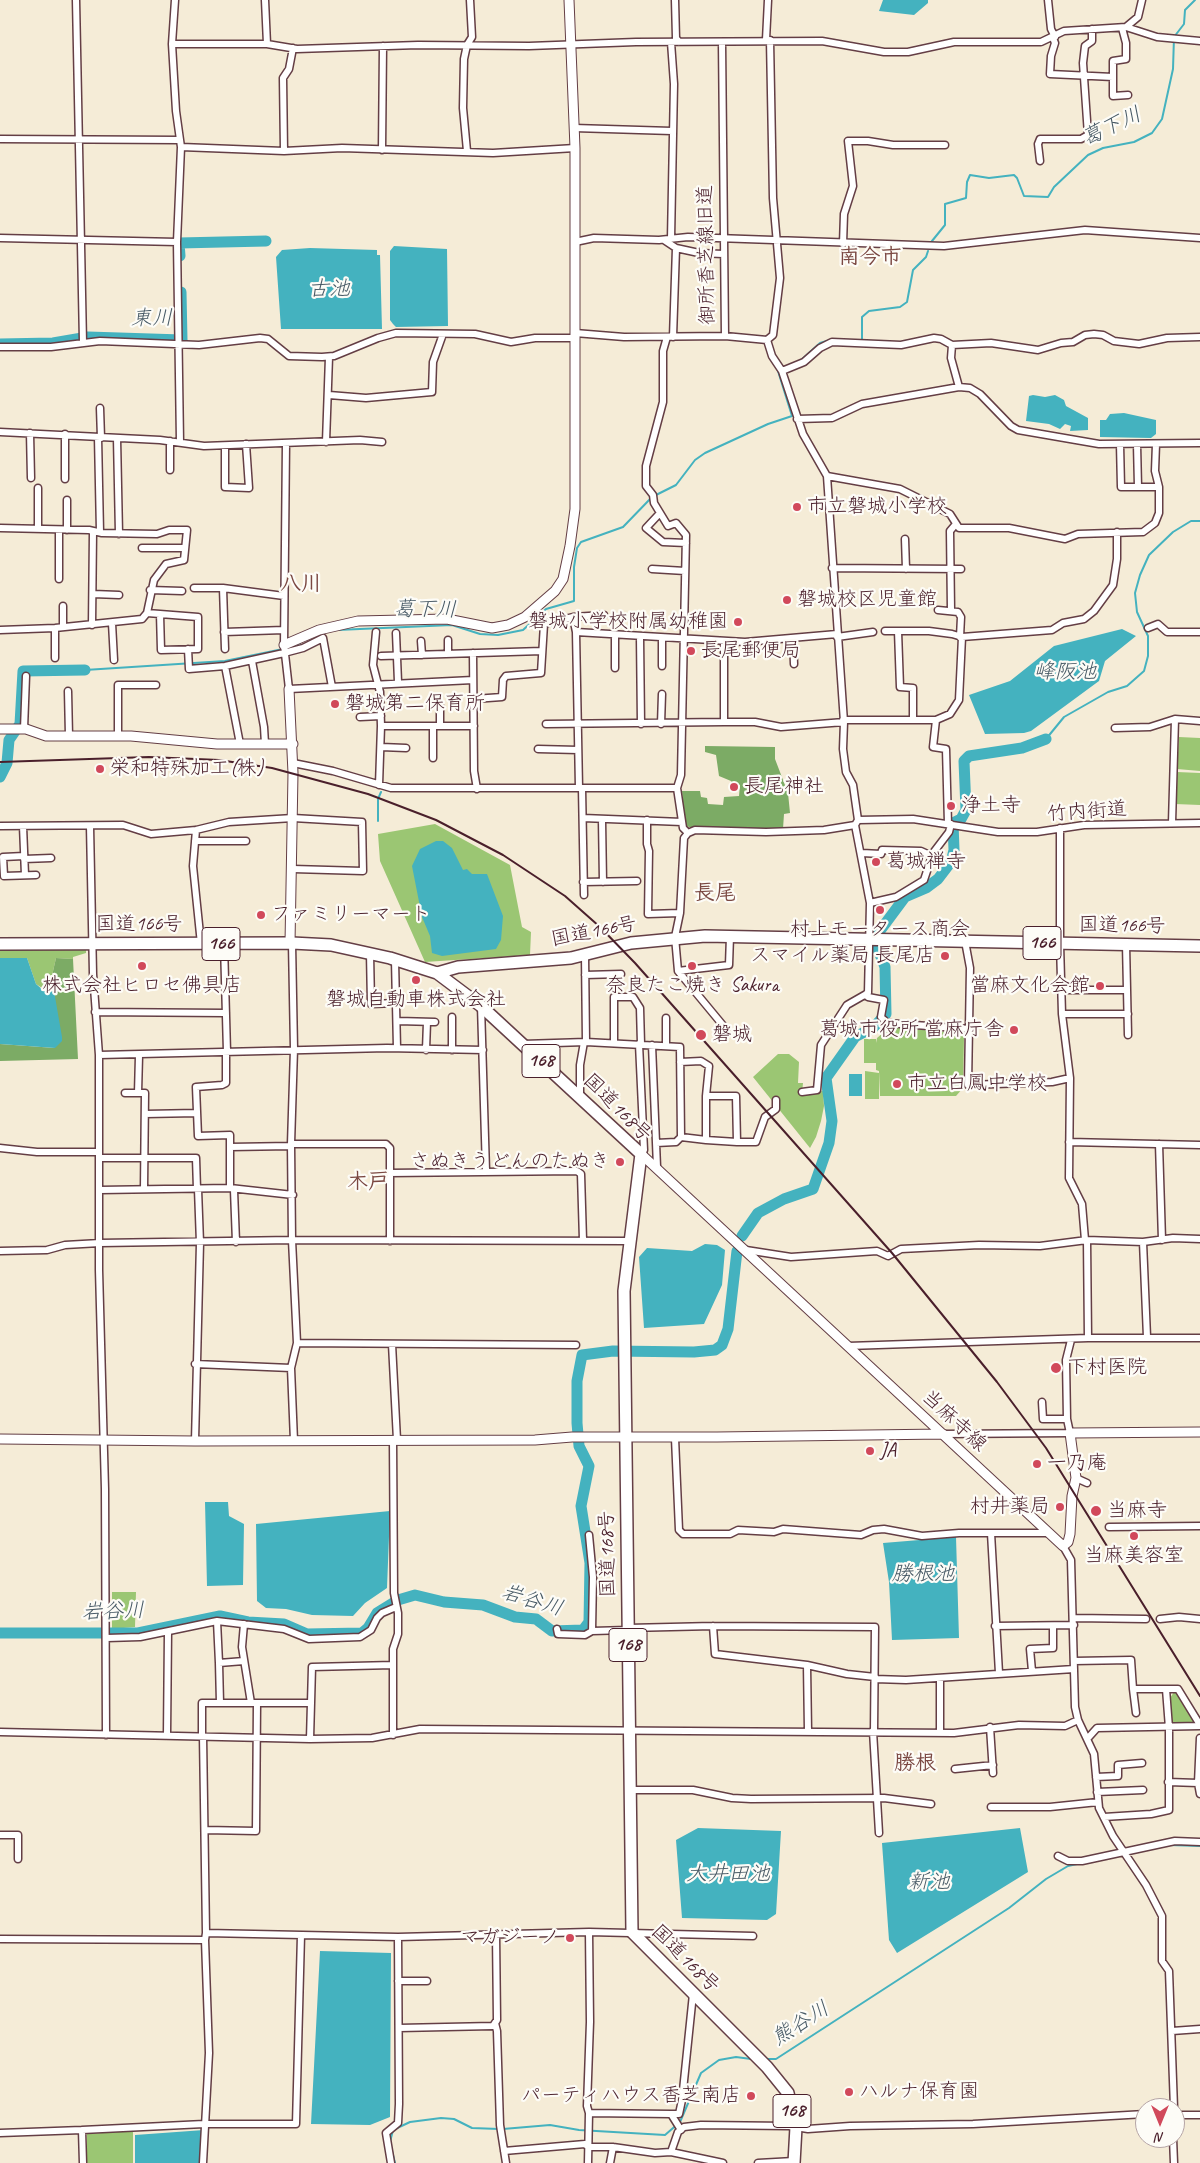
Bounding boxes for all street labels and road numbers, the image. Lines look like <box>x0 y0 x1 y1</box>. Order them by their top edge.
street label: 御所香芝線旧道 <box>694 185 720 325</box>
street label: 竹内街道 <box>1046 797 1128 827</box>
street label: 国道166号 <box>549 912 639 952</box>
street label: 国道166号 <box>96 913 182 937</box>
street label: 国道166号 <box>1078 913 1166 939</box>
road number: 166 <box>1023 926 1061 960</box>
road number: 166 <box>202 928 240 961</box>
road number: 168 <box>522 1044 560 1078</box>
street label: 国道168号 <box>578 1069 656 1147</box>
street label: 当麻寺線 <box>917 1385 991 1457</box>
street label: 国道168号 <box>595 1510 621 1598</box>
road number: 168 <box>609 1628 647 1662</box>
street label: 国道168号 <box>646 1920 724 1998</box>
road number: 168 <box>773 2094 811 2128</box>

